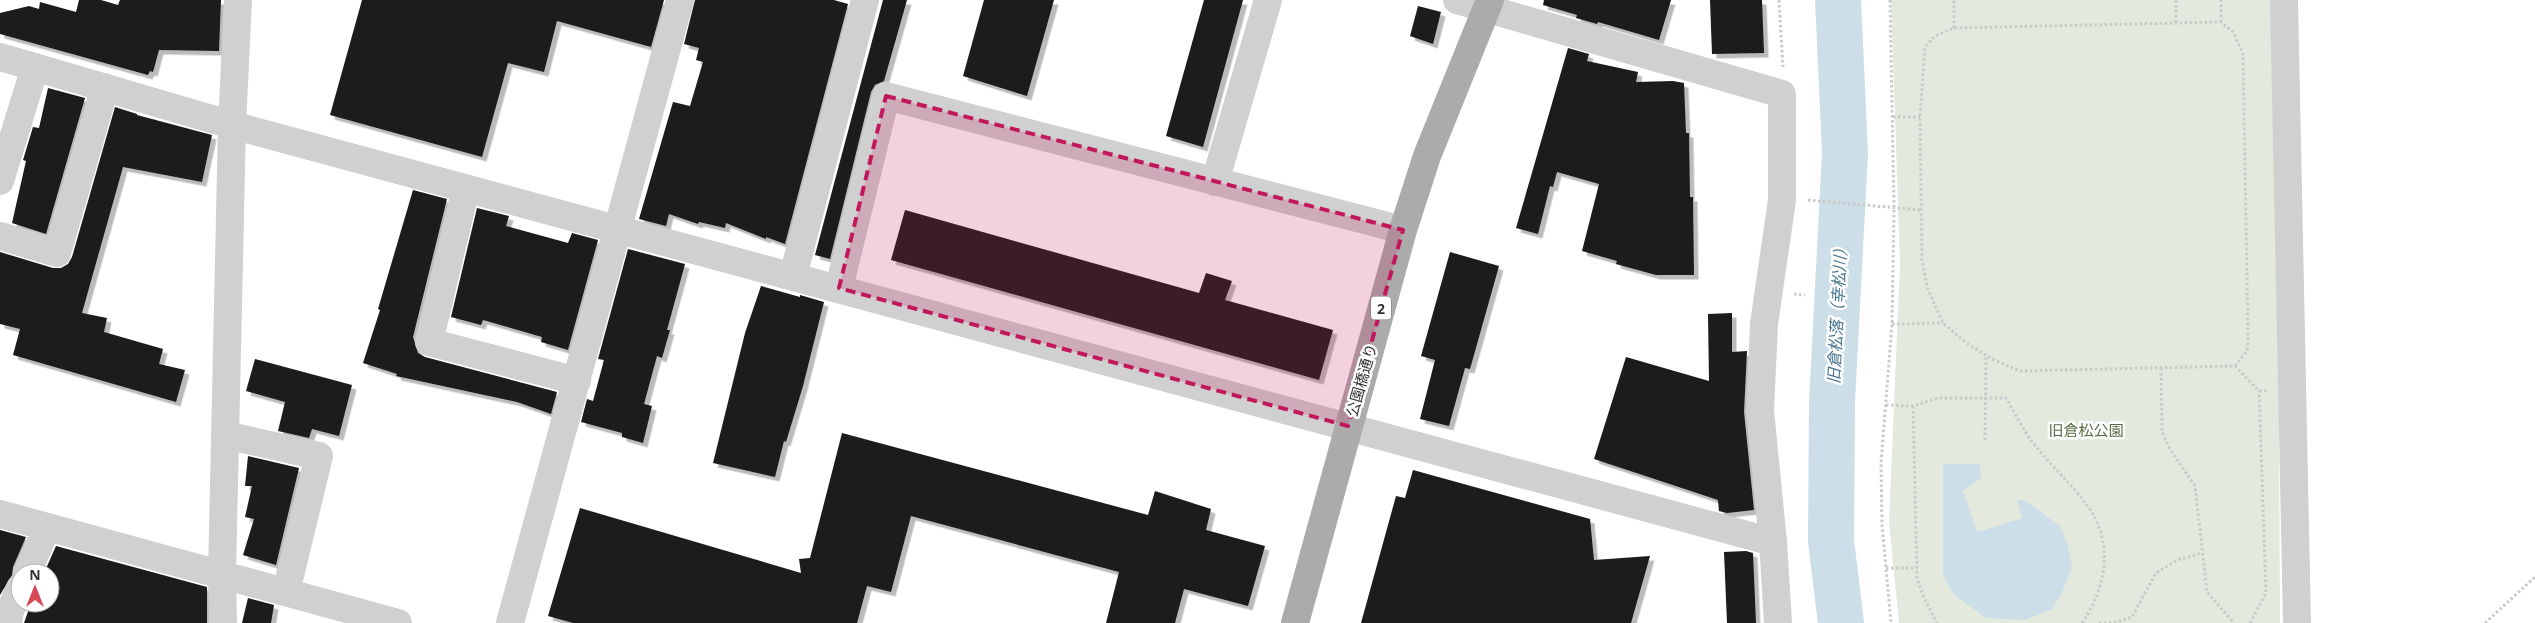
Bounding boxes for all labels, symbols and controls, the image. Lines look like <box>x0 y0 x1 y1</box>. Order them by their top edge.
water label: 旧倉松落（幸松川） <box>1822 240 1852 384</box>
road number: 2 <box>1371 296 1391 320</box>
street label: 公園橋通り <box>1341 341 1381 419</box>
park label: 旧倉松公園 <box>2048 420 2124 440</box>
north arrow <box>10 563 60 613</box>
text: N <box>29 565 41 584</box>

